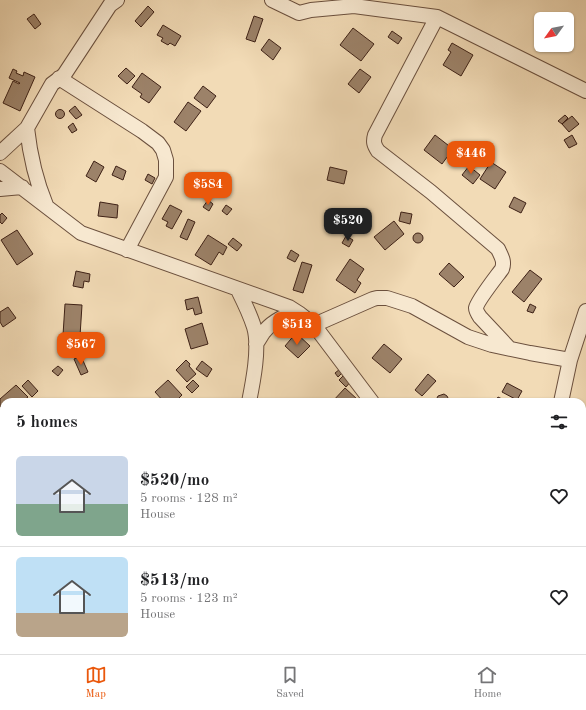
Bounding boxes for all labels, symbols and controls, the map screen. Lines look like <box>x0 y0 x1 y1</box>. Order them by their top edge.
north arrow <box>534 12 574 52</box>
map controls <box>534 12 574 52</box>
pin: $446 <box>447 141 495 175</box>
text: $446 <box>456 147 486 160</box>
pin: $584 <box>184 172 232 206</box>
text: $584 <box>193 178 223 191</box>
pin: $520 <box>324 208 372 242</box>
text: $520 <box>333 214 363 227</box>
pin: $513 <box>273 312 321 346</box>
text: $513 <box>282 318 312 331</box>
pin: $567 <box>57 332 105 366</box>
text: $567 <box>66 338 96 351</box>
icon: filters <box>548 411 570 433</box>
text: 5 homes <box>16 414 78 431</box>
icon: home <box>48 472 96 520</box>
text: $520/mo <box>140 472 209 489</box>
icon: heart <box>548 485 570 507</box>
text: 5 rooms · 128 m² <box>140 492 238 505</box>
text: House <box>140 508 175 521</box>
text: $513/mo <box>140 572 209 589</box>
icon: home <box>48 573 96 621</box>
icon: heart <box>548 586 570 608</box>
text: 5 rooms · 123 m² <box>140 592 238 605</box>
text: House <box>140 608 175 621</box>
tab: Map <box>85 664 107 702</box>
tab: Saved <box>276 664 304 702</box>
tab: Home <box>473 664 501 702</box>

